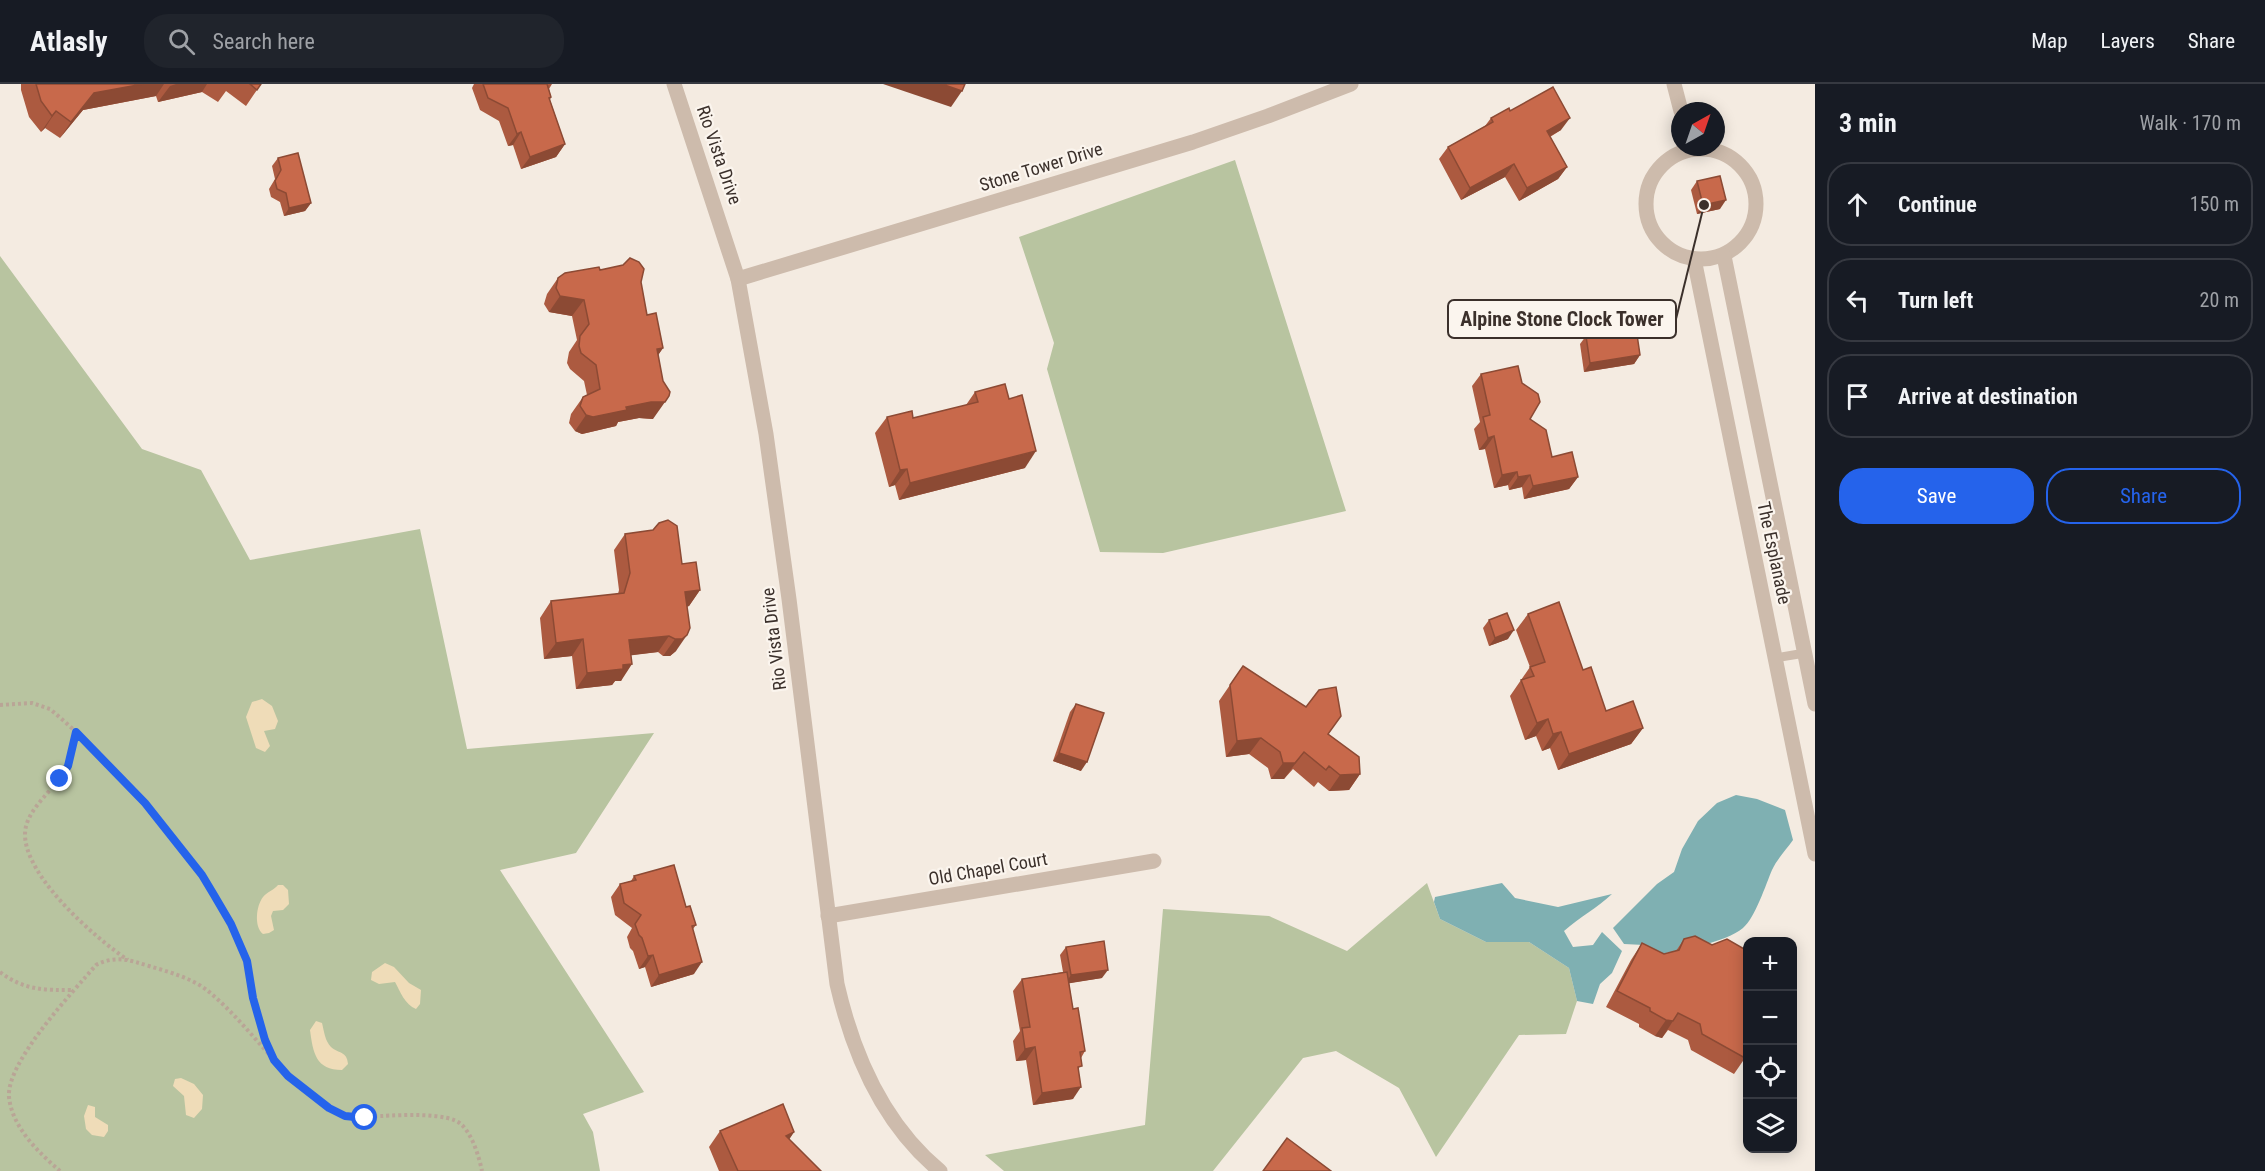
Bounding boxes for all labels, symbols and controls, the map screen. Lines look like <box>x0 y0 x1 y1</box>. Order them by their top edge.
search box <box>144 14 564 68</box>
text: Atlasly <box>30 25 108 58</box>
icon: search <box>165 25 198 58</box>
text: Search here <box>213 29 315 54</box>
text: Map <box>2031 29 2068 53</box>
text: Layers <box>2101 29 2155 53</box>
text: Share <box>2188 29 2235 53</box>
north arrow <box>1671 102 1725 156</box>
street label: Rio Vista Drive <box>693 103 746 207</box>
text: 3 min <box>1839 108 1897 138</box>
text: Walk · 170 m <box>2140 111 2241 135</box>
street label: Stone Tower Drive <box>977 138 1105 195</box>
icon: ahead <box>1841 188 1874 221</box>
text: Continue <box>1898 192 1977 217</box>
text: 150 m <box>2190 192 2239 216</box>
icon: left <box>1841 284 1874 317</box>
text: Turn left <box>1898 288 1973 313</box>
text: 20 m <box>2200 288 2239 312</box>
callout: Alpine Stone Clock Tower <box>1448 300 1676 338</box>
text: Alpine Stone Clock Tower <box>1460 307 1664 331</box>
icon: arrive <box>1841 380 1874 413</box>
text: Arrive at destination <box>1898 384 2078 409</box>
button: Save <box>1839 468 2034 524</box>
button: Share <box>2046 468 2241 524</box>
street label: The Esplanade <box>1753 500 1796 606</box>
street label: Rio Vista Drive <box>757 587 790 692</box>
route end <box>46 765 72 791</box>
street label: Old Chapel Court <box>927 848 1049 889</box>
map controls <box>1743 937 1797 1153</box>
button: + <box>1743 937 1797 991</box>
button: − <box>1743 991 1797 1045</box>
button: locate <box>1743 1045 1797 1099</box>
button: layers <box>1743 1099 1797 1153</box>
route start <box>351 1104 377 1130</box>

